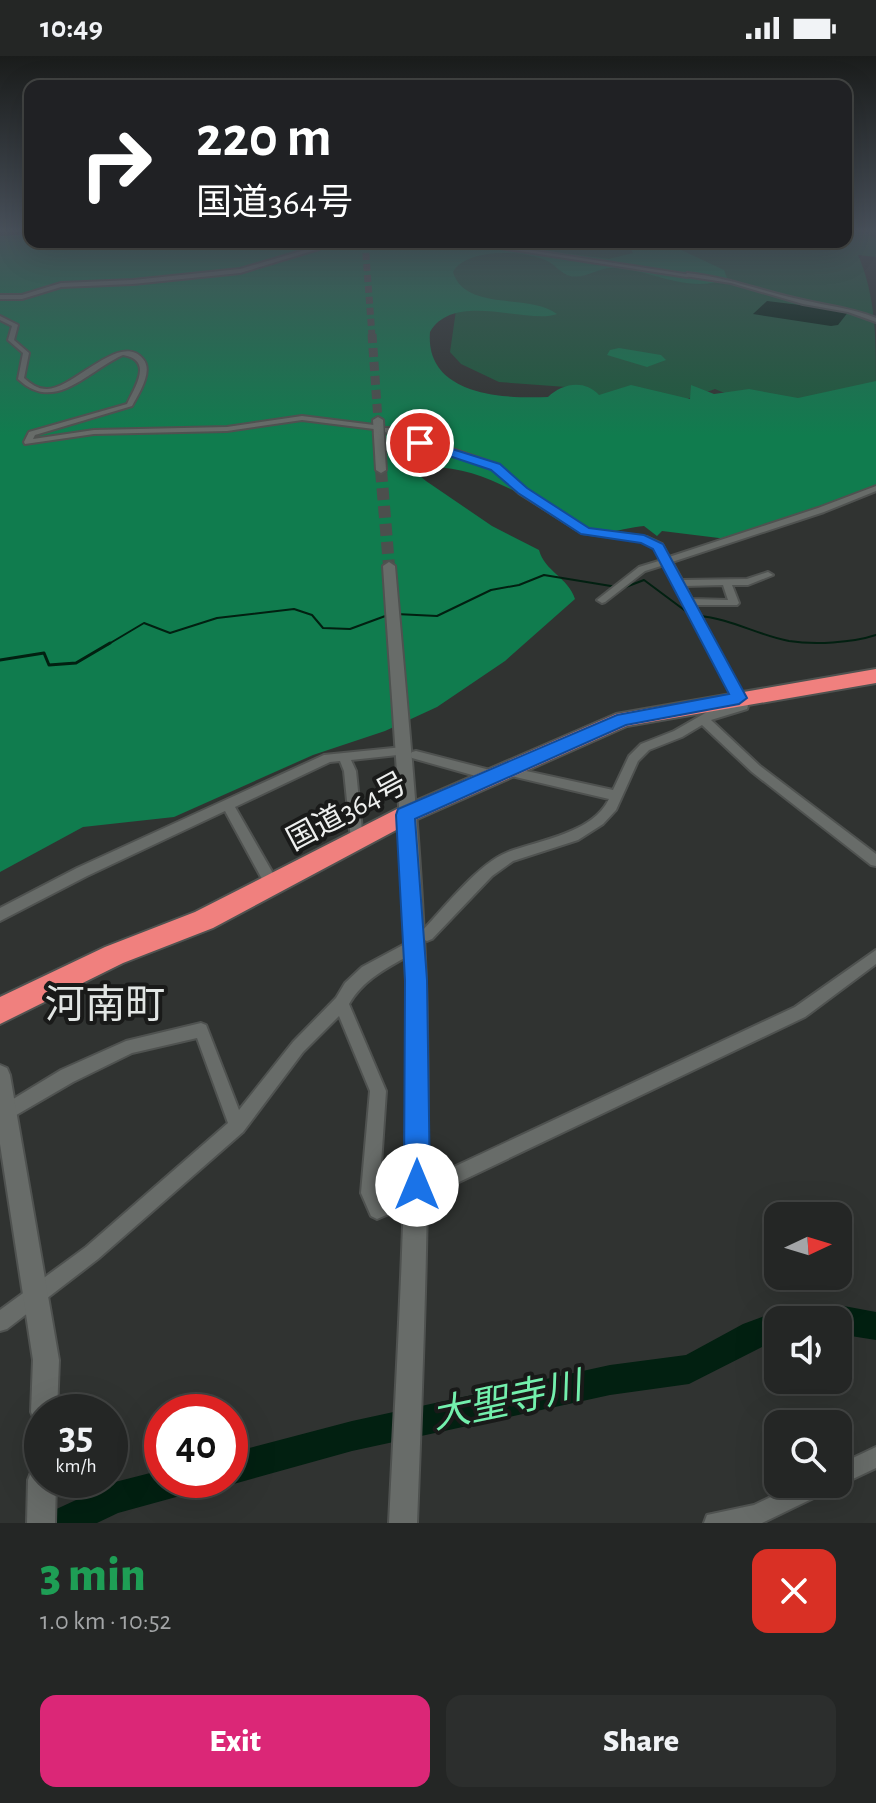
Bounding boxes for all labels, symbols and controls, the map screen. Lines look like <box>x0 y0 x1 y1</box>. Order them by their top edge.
text: 10:49 <box>40 13 103 43</box>
text: 220 m <box>196 110 332 166</box>
icon: right <box>64 112 168 216</box>
text: 国道364号 <box>196 185 353 221</box>
pin <box>386 409 454 477</box>
icon: arrive <box>398 421 442 465</box>
street label: 国道364号 <box>282 767 412 856</box>
district label: 河南町 <box>45 984 165 1026</box>
position arrow <box>375 1143 459 1227</box>
north arrow <box>764 1202 852 1290</box>
map controls <box>764 1202 852 1498</box>
button: sound <box>764 1306 852 1394</box>
water label: 大聖寺川 <box>428 1365 589 1436</box>
speed limit sign: 40 <box>144 1394 248 1498</box>
button: search <box>764 1410 852 1498</box>
text: 35 <box>59 1416 93 1456</box>
text: km/h <box>55 1456 97 1476</box>
button: close <box>752 1549 836 1633</box>
text: 3 min <box>40 1552 146 1600</box>
text: 1.0 km · 10:52 <box>40 1608 171 1634</box>
button: Exit <box>40 1695 430 1787</box>
button: Share <box>446 1695 836 1787</box>

